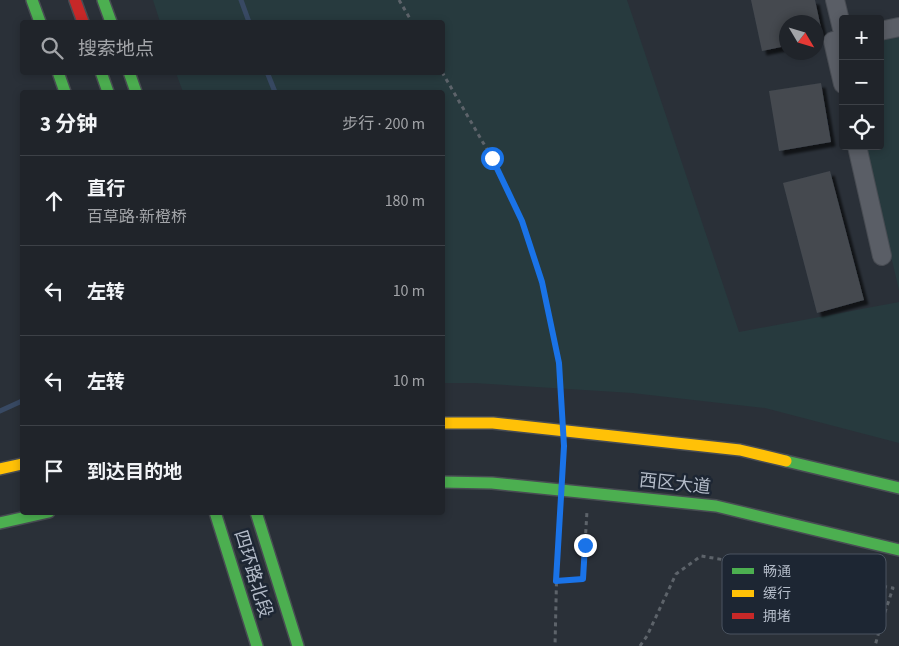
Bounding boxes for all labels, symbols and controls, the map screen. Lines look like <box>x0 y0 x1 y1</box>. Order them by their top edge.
north arrow <box>779 15 824 60</box>
map controls <box>839 15 884 150</box>
button: + <box>839 15 884 60</box>
search box <box>20 20 445 75</box>
icon: search <box>38 34 66 62</box>
text: 搜索地点 <box>78 36 154 63</box>
button: − <box>839 60 884 105</box>
button: locate <box>839 105 884 150</box>
text: 3 分钟 <box>40 109 97 139</box>
text: 步行 · 200 m <box>342 113 425 135</box>
route start <box>481 147 504 170</box>
text: 直行 <box>87 176 125 203</box>
icon: ahead <box>40 187 68 215</box>
text: 180 m <box>385 190 425 212</box>
text: 百草路·新橙桥 <box>87 206 187 228</box>
icon: left <box>40 277 68 305</box>
text: 左转 <box>87 279 125 306</box>
text: 10 m <box>393 280 425 302</box>
icon: left <box>40 367 68 395</box>
text: 左转 <box>87 369 125 396</box>
text: 10 m <box>393 370 425 392</box>
icon: arrive <box>40 457 68 485</box>
text: 到达目的地 <box>87 459 182 486</box>
street label: 西区大道 <box>638 468 712 500</box>
street label: 四环路北段 <box>228 527 278 621</box>
route end <box>574 534 597 557</box>
legend <box>722 554 886 634</box>
text: 畅通 <box>763 562 791 582</box>
text: 缓行 <box>763 584 791 604</box>
text: 拥堵 <box>763 607 791 627</box>

